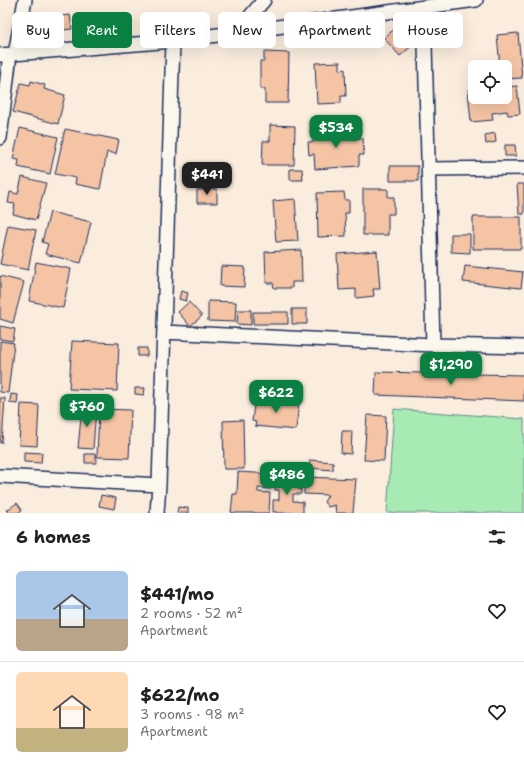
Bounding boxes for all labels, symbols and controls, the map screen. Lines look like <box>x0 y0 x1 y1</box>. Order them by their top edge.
chip: Buy <box>12 12 64 48</box>
chip: Rent <box>72 12 132 48</box>
chip: Filters <box>140 12 210 48</box>
chip: New <box>218 12 276 48</box>
chip: Apartment <box>284 12 385 48</box>
chip: House <box>393 12 463 48</box>
map controls <box>468 60 512 104</box>
button: locate <box>468 60 512 104</box>
pin: $534 <box>312 115 360 149</box>
text: $534 <box>318 119 354 136</box>
pin: $441 <box>183 162 231 196</box>
text: $441 <box>191 166 223 183</box>
pin: $1,290 <box>418 352 484 386</box>
text: $1,290 <box>429 356 473 373</box>
pin: $622 <box>252 380 300 414</box>
text: $622 <box>258 384 294 401</box>
pin: $760 <box>63 394 111 428</box>
text: $760 <box>69 398 105 415</box>
pin: $486 <box>263 462 311 496</box>
text: $486 <box>269 466 305 483</box>
text: 6 homes <box>16 526 91 548</box>
icon: filters <box>486 526 508 548</box>
text: $441/mo <box>140 583 214 605</box>
icon: home <box>48 587 96 635</box>
icon: heart <box>486 600 508 622</box>
text: 2 rooms · 52 m² <box>140 605 243 622</box>
text: Apartment <box>140 622 208 639</box>
text: $622/mo <box>140 684 219 706</box>
icon: home <box>48 688 96 736</box>
icon: heart <box>486 701 508 723</box>
text: 3 rooms · 98 m² <box>140 706 244 723</box>
text: Apartment <box>140 723 208 740</box>

